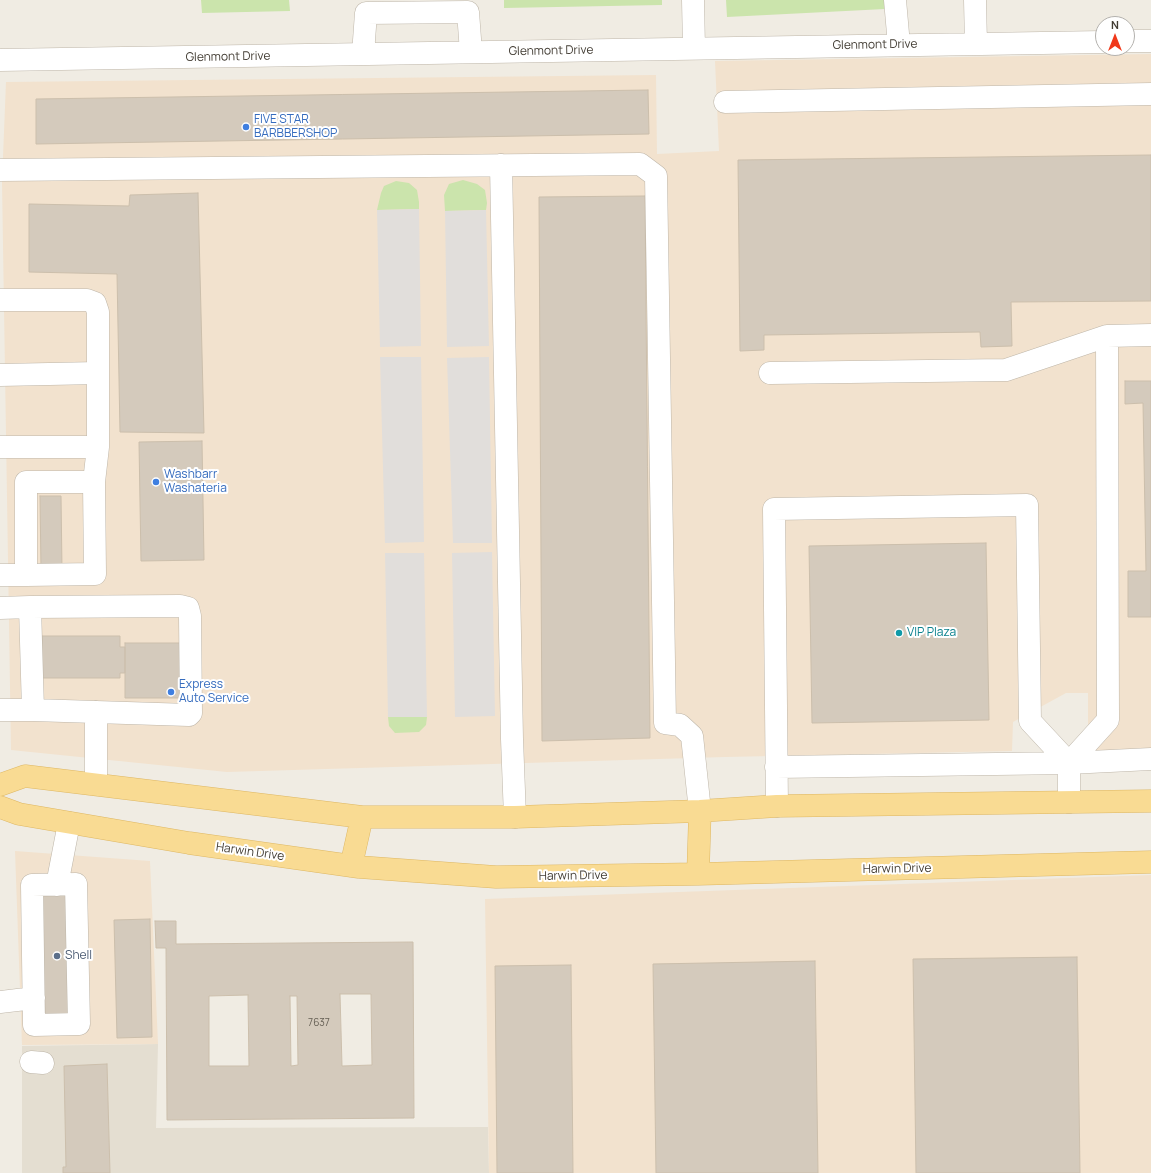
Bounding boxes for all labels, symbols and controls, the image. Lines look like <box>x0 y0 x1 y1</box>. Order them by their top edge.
north arrow <box>1095 16 1135 56</box>
text: N <box>1111 17 1119 32</box>
street label: Glenmont Drive <box>832 37 918 53</box>
street label: Glenmont Drive <box>508 43 594 59</box>
street label: Glenmont Drive <box>185 49 271 65</box>
place label: FIVE STAR BARBBERSHOP <box>254 113 337 141</box>
marker: FIVE STAR BARBBERSHOP <box>241 122 251 132</box>
place label: Washbarr Washateria <box>164 468 227 496</box>
marker: Washbarr Washateria <box>151 477 161 487</box>
place label: VIP Plaza <box>907 626 956 640</box>
marker: VIP Plaza <box>894 628 904 638</box>
place label: Express Auto Service <box>179 678 249 706</box>
marker: Express Auto Service <box>166 687 176 697</box>
street label: Harwin Drive <box>215 840 285 864</box>
street label: Harwin Drive <box>862 861 932 877</box>
street label: Harwin Drive <box>538 868 608 884</box>
place label: Shell <box>65 949 92 963</box>
marker: Shell <box>52 951 62 961</box>
house number: 7637 <box>308 1017 330 1029</box>

